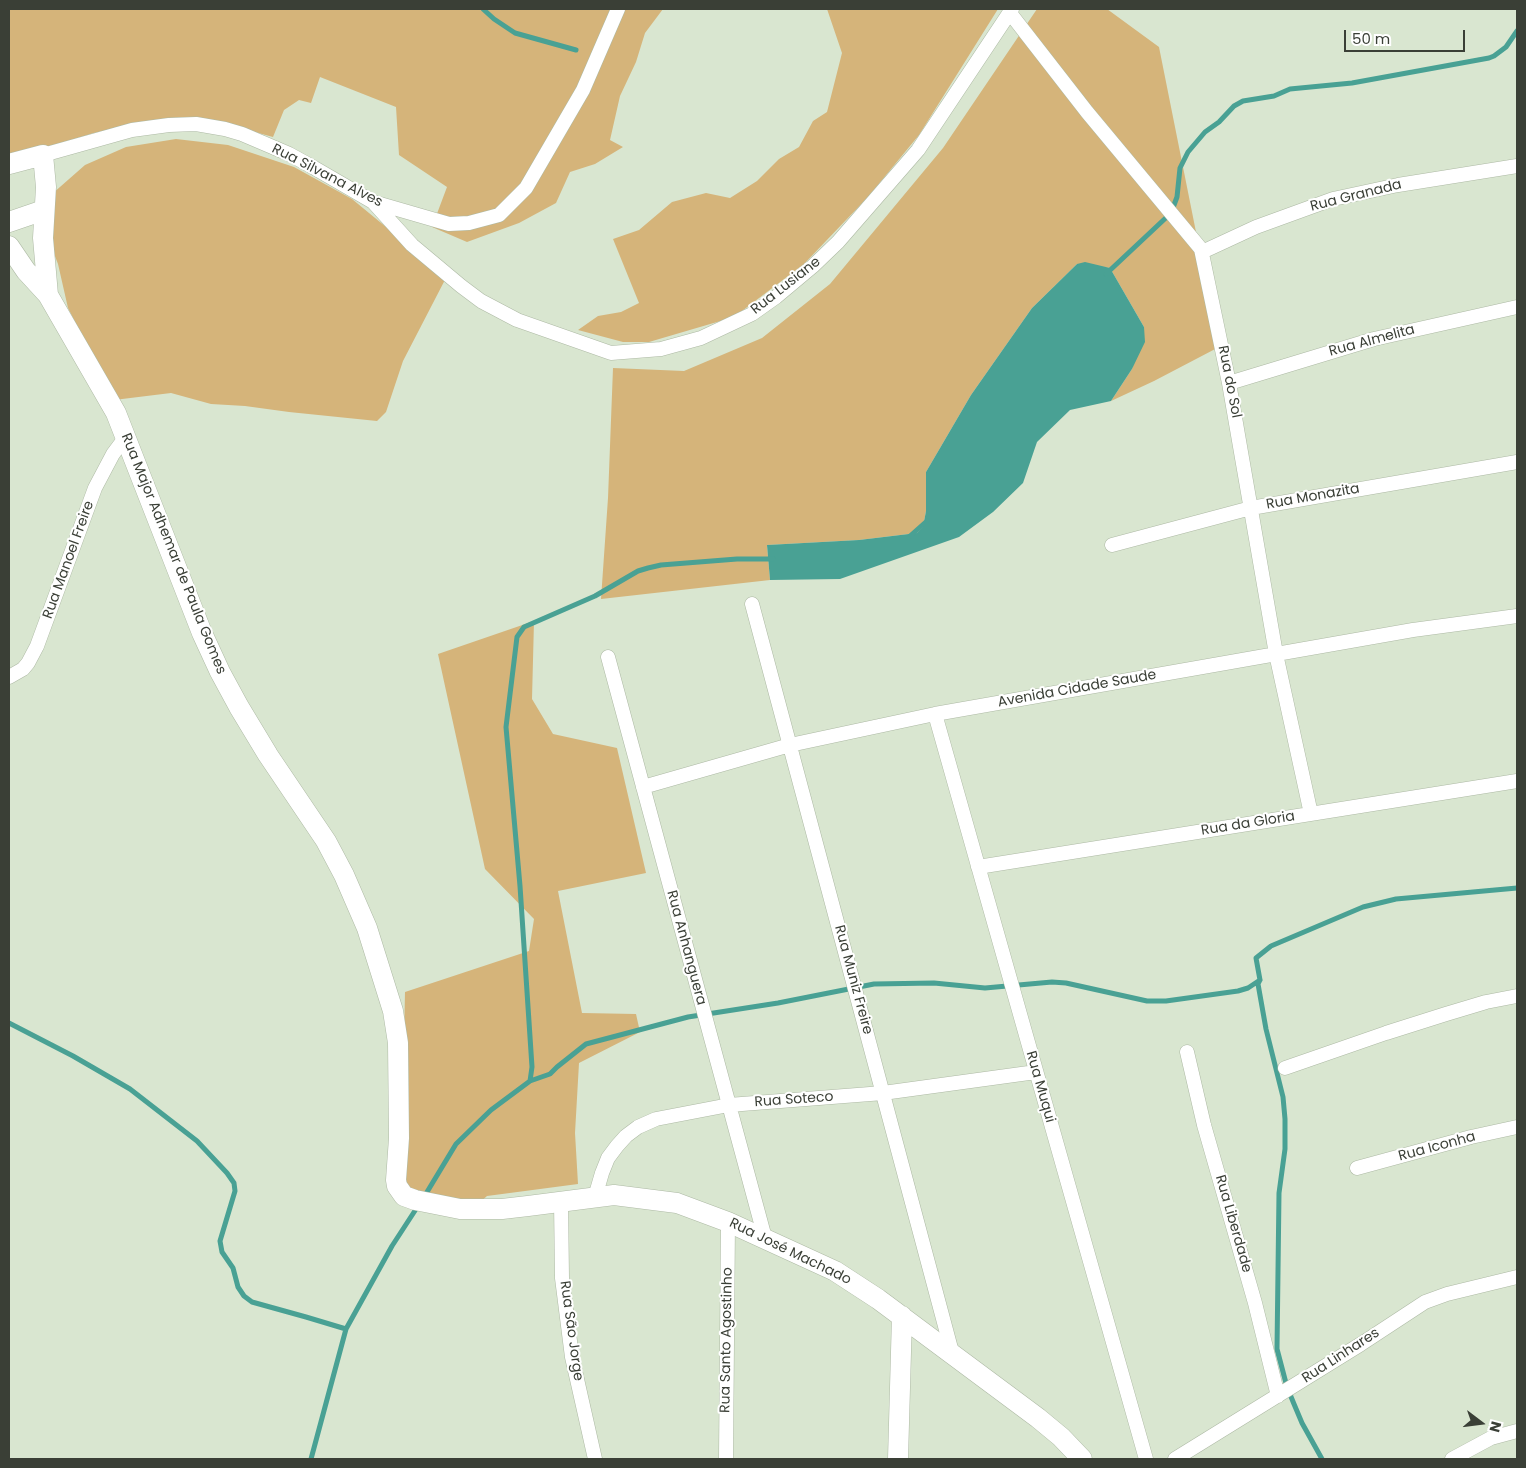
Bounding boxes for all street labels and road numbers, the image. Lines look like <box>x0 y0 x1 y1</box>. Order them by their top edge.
street label: Rua Silvana Alves <box>269 141 385 211</box>
street label: Rua Granada <box>1309 177 1403 215</box>
street label: Rua Lusiane <box>748 254 824 318</box>
street label: Rua Almelita <box>1327 321 1417 361</box>
street label: Rua do Sol <box>1214 344 1244 420</box>
street label: Rua Major Adhemar de Paula Gomes <box>117 431 229 677</box>
street label: Rua Monazita <box>1265 481 1361 513</box>
street label: Rua Manoel Freire <box>40 499 98 621</box>
street label: Avenida Cidade Saude <box>996 667 1158 711</box>
street label: Rua da Gloria <box>1200 808 1296 840</box>
street label: Rua Anhanguera <box>663 889 709 1007</box>
street label: Rua Muniz Freire <box>830 923 876 1037</box>
street label: Rua Muqui <box>1022 1049 1058 1125</box>
street label: Rua Soteco <box>754 1089 834 1111</box>
street label: Rua Iconha <box>1397 1129 1477 1165</box>
street label: Rua Liberdade <box>1211 1173 1255 1275</box>
street label: Rua José Machado <box>726 1215 854 1289</box>
street label: Rua Santo Agostinho <box>717 1267 737 1413</box>
street label: Rua São Jorge <box>556 1280 586 1382</box>
street label: Rua Linhares <box>1299 1325 1383 1387</box>

